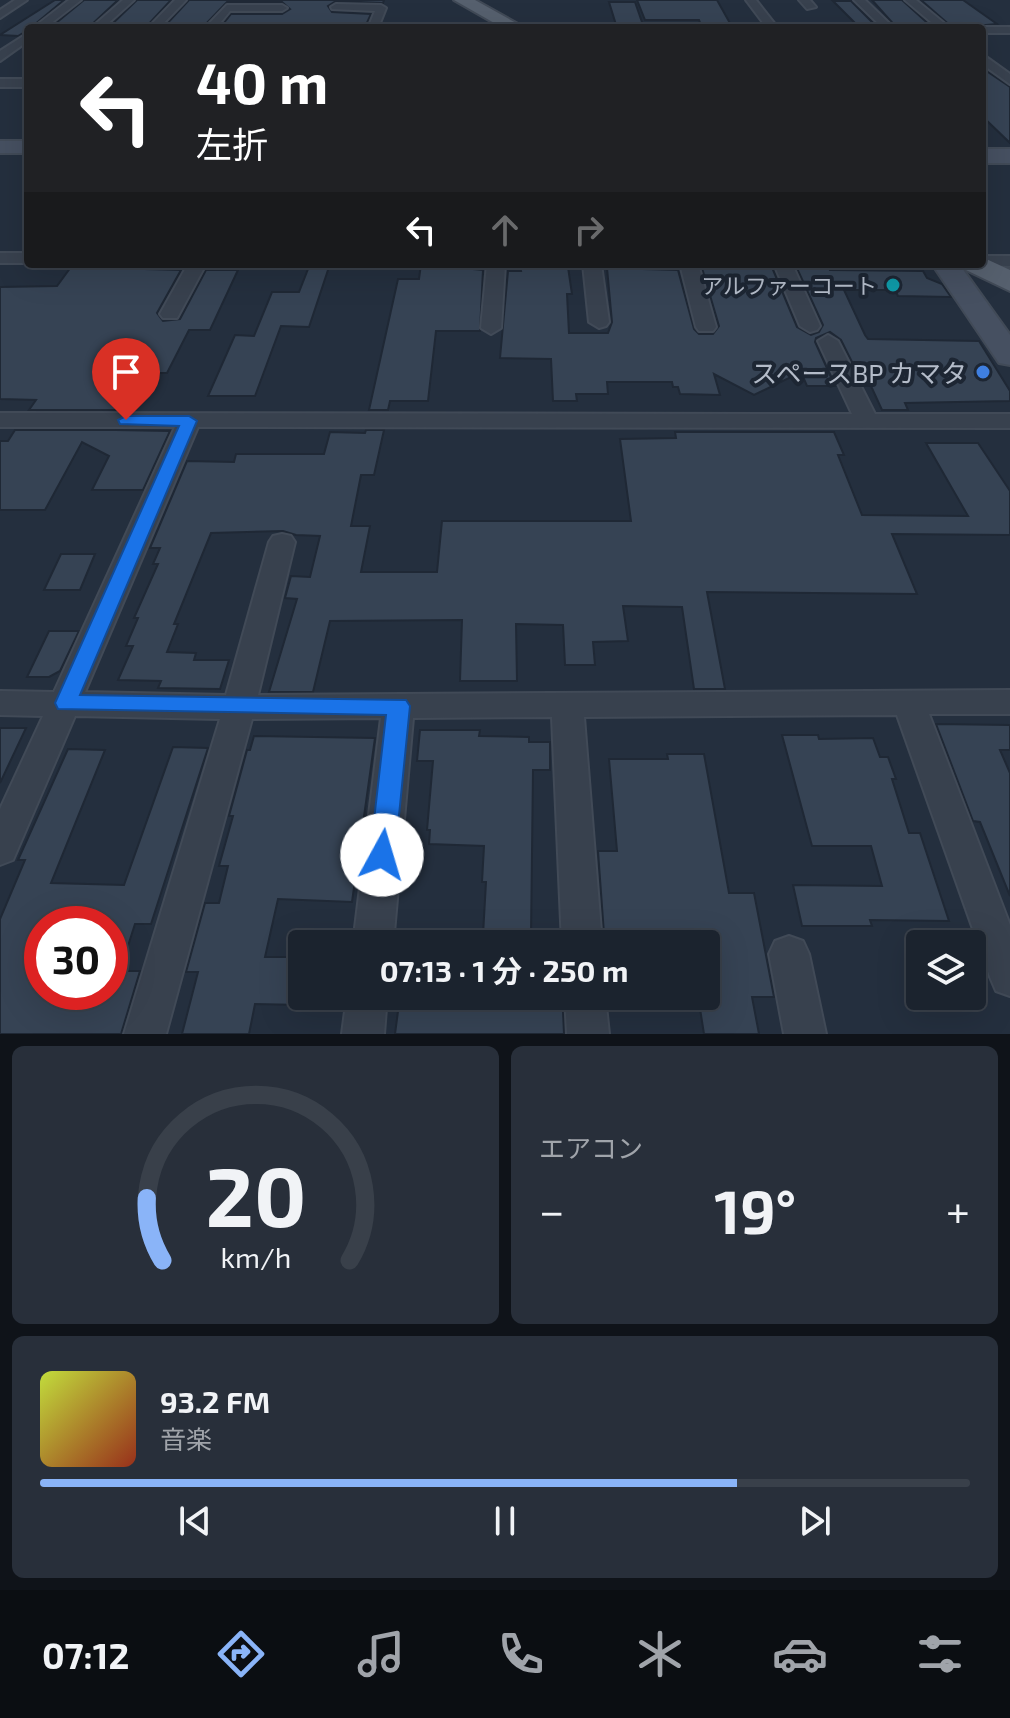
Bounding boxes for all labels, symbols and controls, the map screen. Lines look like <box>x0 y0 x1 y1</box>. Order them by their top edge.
text: 40 m <box>196 48 328 115</box>
icon: left <box>64 56 168 160</box>
text: 左折 <box>196 122 268 165</box>
icon: left <box>399 208 443 252</box>
icon: ahead <box>483 208 527 252</box>
icon: right <box>567 208 611 252</box>
place label: アルファーコート <box>701 272 877 298</box>
marker: アルファーコート <box>884 276 902 294</box>
pin <box>92 338 160 420</box>
icon: arrive <box>104 350 148 394</box>
place label: スペースBP カマタ <box>751 357 967 388</box>
marker: スペースBP カマタ <box>974 363 992 381</box>
position arrow <box>340 813 424 897</box>
speed limit sign: 30 <box>24 906 128 1010</box>
map controls <box>906 930 986 1010</box>
button: layers <box>906 930 986 1010</box>
text: 07:13 · 1 分 · 250 m <box>380 952 628 988</box>
text: エアコン <box>539 1132 643 1163</box>
text: 20 <box>205 1144 306 1244</box>
text: 19° <box>714 1174 796 1246</box>
text: − <box>539 1183 565 1236</box>
text: + <box>946 1183 970 1236</box>
text: km/h <box>220 1239 291 1274</box>
text: 93.2 FM <box>160 1383 270 1419</box>
text: 音楽 <box>160 1423 212 1454</box>
icon: previous <box>173 1499 217 1543</box>
icon: pause <box>483 1499 527 1543</box>
icon: next <box>793 1499 837 1543</box>
icon: directions <box>213 1626 269 1682</box>
icon: music <box>353 1626 409 1682</box>
icon: phone <box>493 1626 549 1682</box>
icon: climate <box>632 1626 688 1682</box>
icon: car <box>772 1626 828 1682</box>
icon: filters <box>912 1626 968 1682</box>
text: 07:12 <box>42 1633 129 1676</box>

